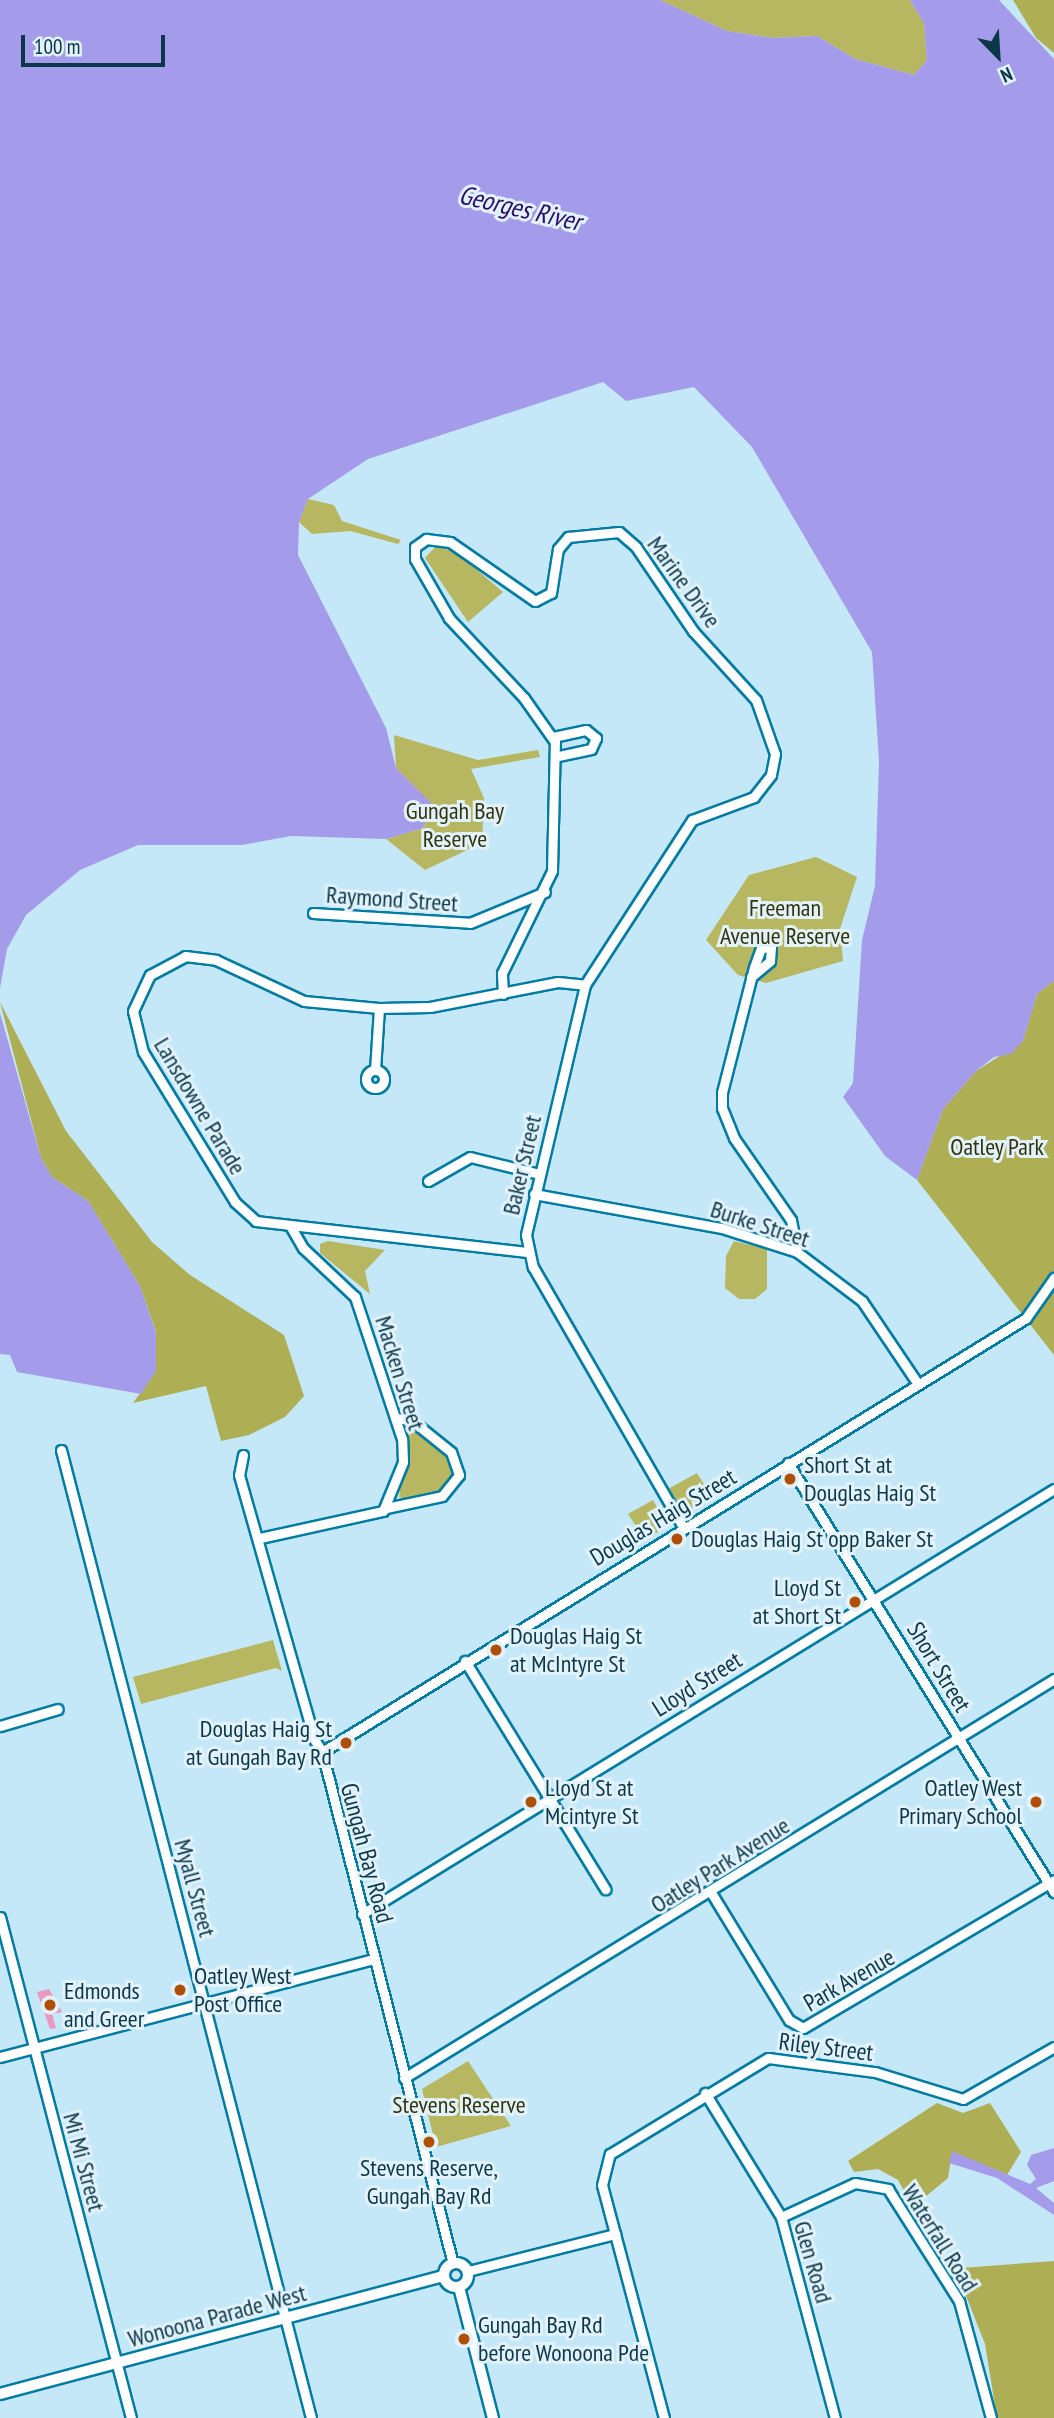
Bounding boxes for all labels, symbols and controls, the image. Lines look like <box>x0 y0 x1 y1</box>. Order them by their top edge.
scale bar <box>24 21 168 65</box>
north arrow <box>963 21 1033 91</box>
text: 100 m <box>34 33 80 60</box>
text: N <box>997 62 1016 88</box>
water label: Georges River <box>456 179 584 237</box>
street label: Marine Drive <box>641 531 727 633</box>
park label: Gungah Bay Reserve <box>406 797 504 853</box>
street label: Raymond Street <box>325 880 459 918</box>
park label: Freeman Avenue Reserve <box>720 894 850 950</box>
street label: Lansdowne Parade <box>148 1032 252 1180</box>
street label: Baker Street <box>497 1112 547 1218</box>
park label: Oatley Park <box>950 1133 1044 1161</box>
street label: Burke Street <box>707 1195 813 1253</box>
street label: Macken Street <box>369 1313 431 1433</box>
place label: Short St at Douglas Haig St <box>804 1451 936 1507</box>
street label: Douglas Haig Street <box>585 1462 741 1572</box>
marker: Short St at Douglas Haig St <box>782 1471 798 1487</box>
place label: Douglas Haig St opp Baker St <box>691 1525 933 1553</box>
marker: Douglas Haig St opp Baker St <box>669 1531 685 1547</box>
place label: Lloyd St at Short St <box>753 1574 841 1630</box>
marker: Lloyd St at Short St <box>847 1594 863 1610</box>
street label: Short Street <box>901 1617 977 1717</box>
place label: Douglas Haig St at McIntyre St <box>510 1622 642 1678</box>
marker: Douglas Haig St at McIntyre St <box>488 1642 504 1658</box>
street label: Lloyd Street <box>647 1645 747 1723</box>
place label: Douglas Haig St at Gungah Bay Rd <box>185 1715 332 1771</box>
marker: Douglas Haig St at Gungah Bay Rd <box>338 1735 354 1751</box>
place label: Lloyd St at Mcintyre St <box>545 1774 639 1830</box>
place label: Oatley West Primary School <box>898 1774 1022 1830</box>
street label: Gungah Bay Road <box>334 1780 400 1926</box>
marker: Lloyd St at Mcintyre St <box>523 1794 539 1810</box>
marker: Oatley West Primary School <box>1028 1794 1044 1810</box>
street label: Oatley Park Avenue <box>645 1810 795 1920</box>
street label: Myall Street <box>168 1836 222 1940</box>
street label: Park Avenue <box>798 1942 900 2018</box>
place label: Oatley West Post Office <box>194 1962 292 2018</box>
place label: Edmonds and Greer <box>64 1977 144 2033</box>
marker: Oatley West Post Office <box>172 1982 188 1998</box>
marker: Edmonds and Greer <box>42 1997 58 2013</box>
street label: Riley Street <box>777 2027 875 2067</box>
park label: Stevens Reserve <box>392 2091 526 2119</box>
street label: Mi Mi Street <box>57 2110 111 2214</box>
marker: Stevens Reserve, Gungah Bay Rd <box>421 2134 437 2150</box>
place label: Stevens Reserve, Gungah Bay Rd <box>360 2154 498 2210</box>
street label: Waterfall Road <box>896 2179 984 2297</box>
street label: Glen Road <box>788 2218 838 2306</box>
street label: Wonoona Parade West <box>125 2278 309 2354</box>
place label: Gungah Bay Rd before Wonoona Pde <box>478 2311 650 2367</box>
marker: Gungah Bay Rd before Wonoona Pde <box>456 2331 472 2347</box>

